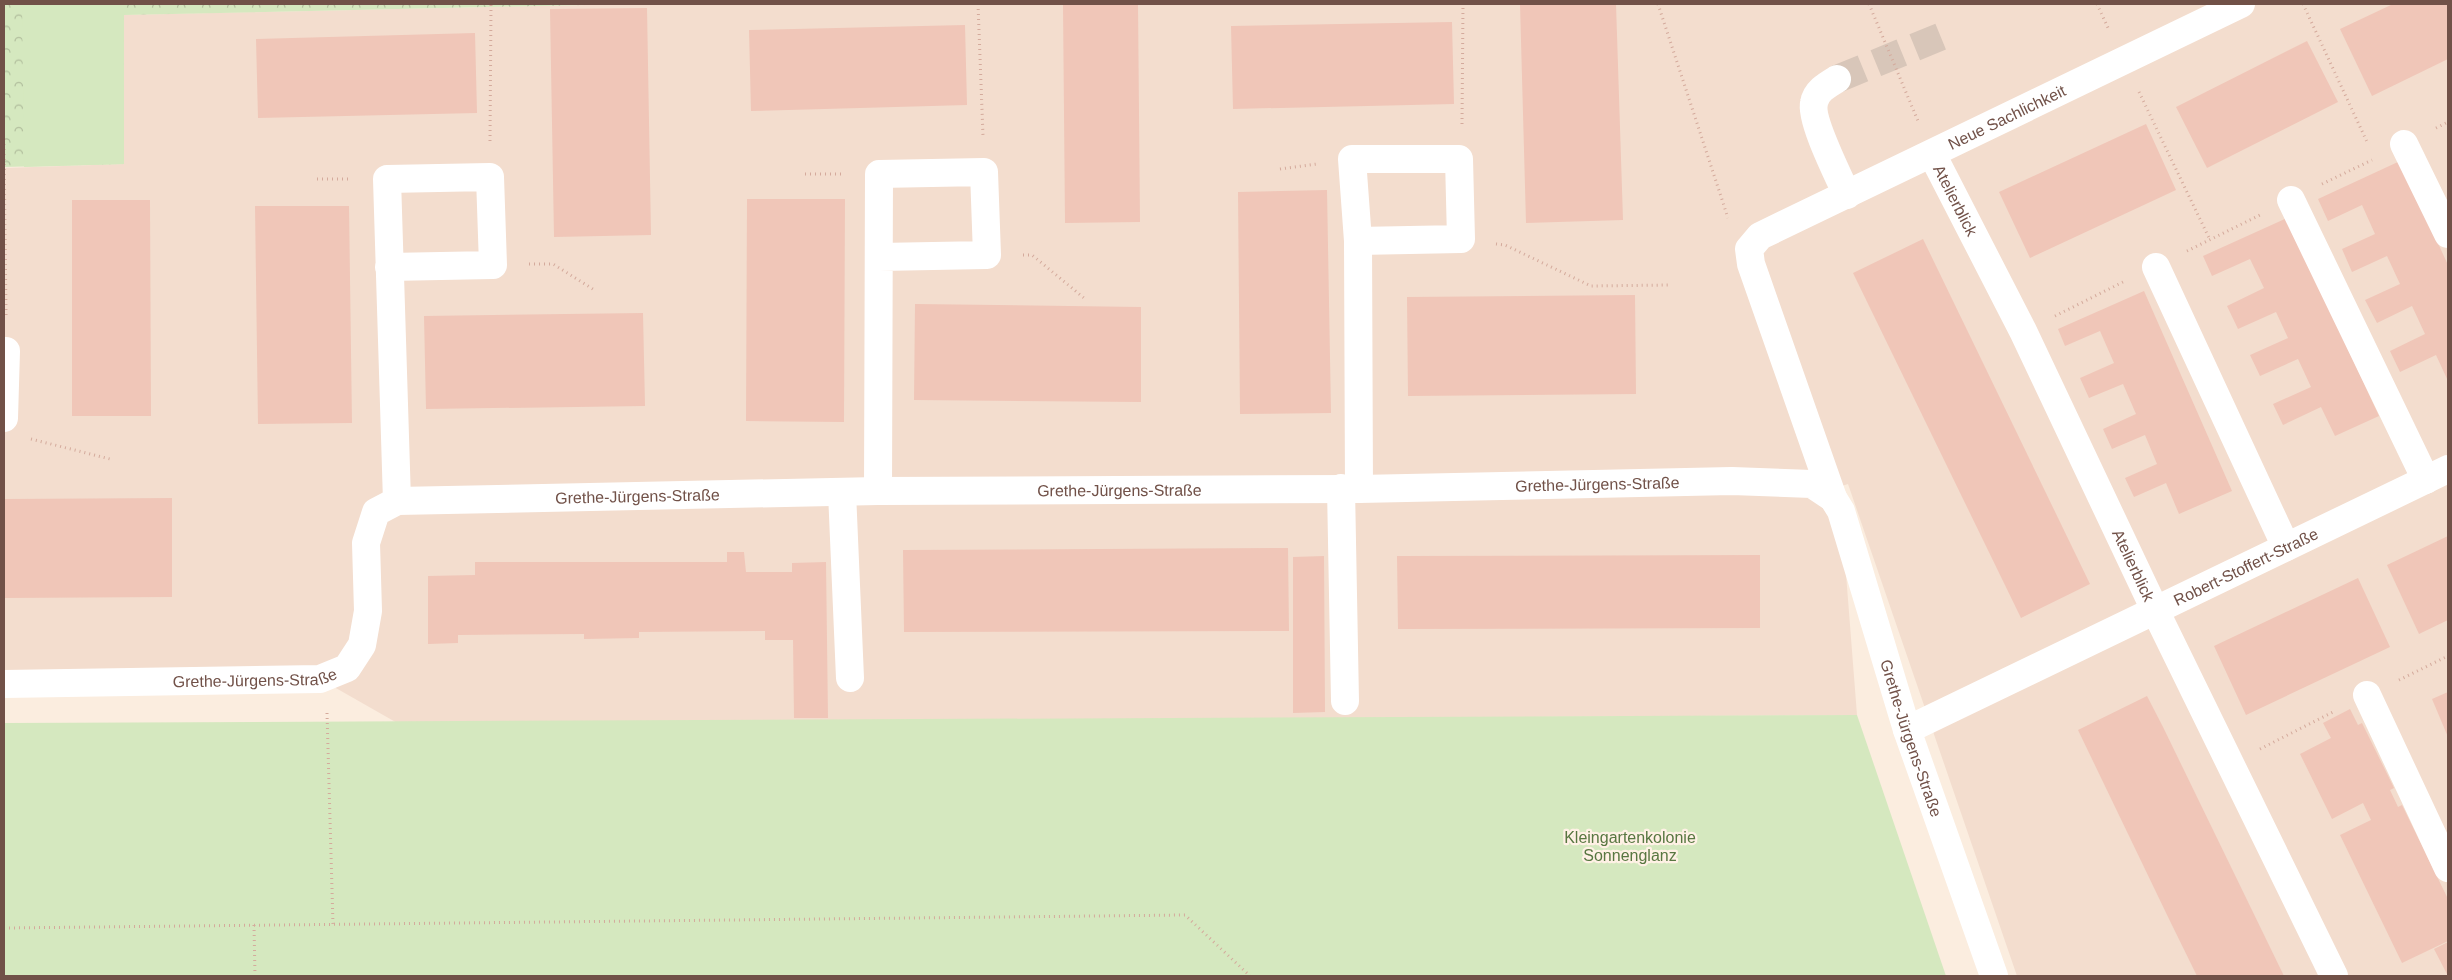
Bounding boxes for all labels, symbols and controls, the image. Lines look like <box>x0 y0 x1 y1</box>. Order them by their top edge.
street label: Neue Sachlichkeit <box>1945 82 2069 153</box>
street label: Atelierblick <box>1930 162 1981 240</box>
street label: Grethe-Jürgens-Straße <box>1515 474 1680 495</box>
street label: Grethe-Jürgens-Straße <box>1037 482 1202 499</box>
street label: Grethe-Jürgens-Straße <box>555 486 720 507</box>
street label: Robert-Stoffert-Straße <box>2171 525 2321 609</box>
street label: Atelierblick <box>2109 527 2158 605</box>
street label: Grethe-Jürgens-Straße <box>1877 658 1945 819</box>
street label: Grethe-Jürgens-Straße <box>173 665 339 690</box>
park label: Kleingartenkolonie Sonnenglanz <box>1564 829 1696 864</box>

